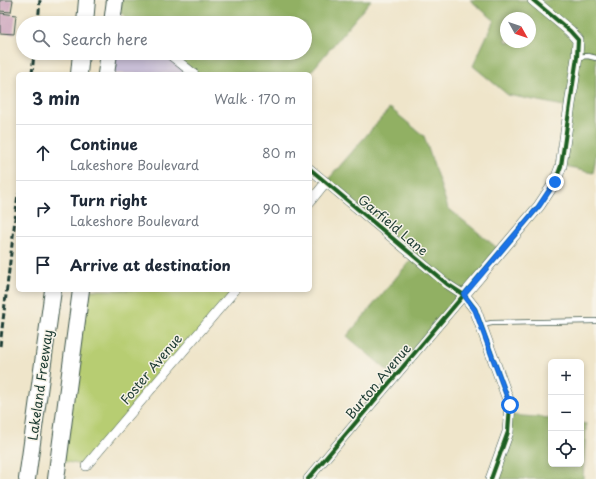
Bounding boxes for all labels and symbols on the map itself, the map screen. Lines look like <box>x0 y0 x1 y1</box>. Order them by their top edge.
north arrow <box>500 12 536 48</box>
route end <box>546 173 564 191</box>
street label: Garfield Lane <box>354 190 432 260</box>
street label: Lakeland Freeway <box>22 328 57 442</box>
street label: Foster Avenue <box>115 329 186 408</box>
street label: Burton Avenue <box>340 339 415 422</box>
route start <box>501 396 519 414</box>

